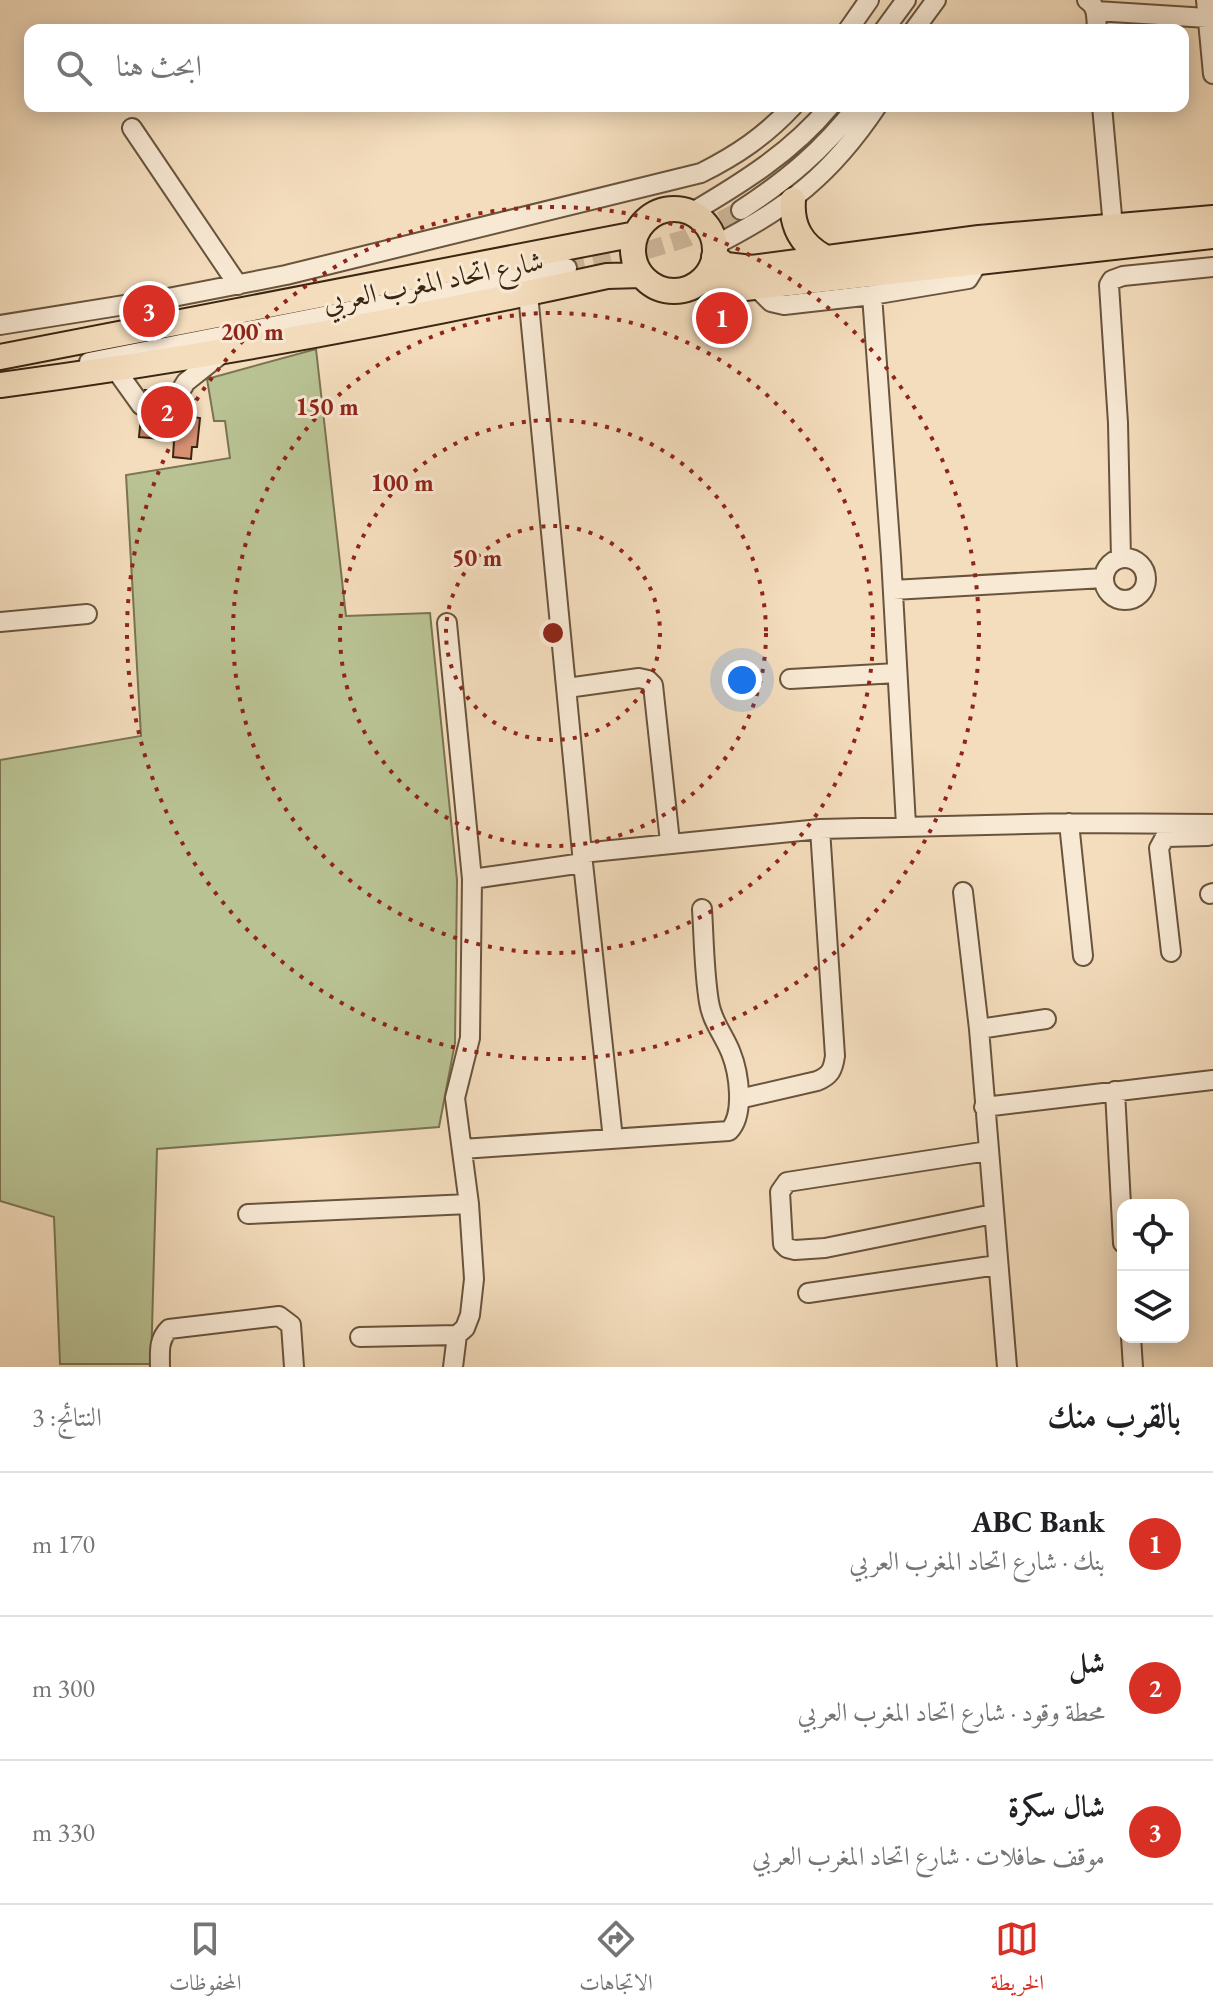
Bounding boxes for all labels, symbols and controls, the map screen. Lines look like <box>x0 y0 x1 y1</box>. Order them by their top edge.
search box <box>24 24 1189 112</box>
icon: search <box>52 46 96 90</box>
text: ابحث هنا <box>116 46 202 85</box>
street label: شارع اتحاد المغرب العربي <box>320 242 548 326</box>
pin: 3 <box>123 281 175 341</box>
pin: 1 <box>696 288 748 348</box>
text: 200 m <box>220 316 284 347</box>
pin: 2 <box>141 382 193 442</box>
text: 150 m <box>295 391 359 422</box>
text: 100 m <box>370 467 434 498</box>
text: 50 m <box>452 542 502 573</box>
centre of rings <box>539 619 567 647</box>
your location <box>722 660 762 700</box>
map controls <box>1117 1199 1189 1343</box>
button: locate <box>1117 1199 1189 1271</box>
button: layers <box>1117 1271 1189 1343</box>
text: بالقرب منك <box>1047 1393 1181 1437</box>
text: النتائج: 3 <box>32 1400 102 1434</box>
text: ABC Bank <box>971 1502 1105 1541</box>
text: 170 m <box>32 1527 95 1561</box>
text: 1 <box>1148 1527 1162 1561</box>
text: بنك · شارع اتحاد المغرب العربي <box>849 1544 1105 1578</box>
text: شل <box>1069 1643 1105 1682</box>
text: 300 m <box>32 1671 95 1705</box>
text: 2 <box>1148 1671 1162 1705</box>
text: محطة وقود · شارع اتحاد المغرب العربي <box>798 1695 1105 1729</box>
text: شال سكرة <box>1008 1787 1105 1826</box>
text: 330 m <box>32 1815 95 1849</box>
text: 3 <box>1148 1815 1162 1849</box>
text: موقف حافلات · شارع اتحاد المغرب العربي <box>752 1839 1105 1873</box>
tab: المحفوظات <box>169 1917 241 2004</box>
tab: الاتجاهات <box>579 1917 653 2004</box>
tab: الخريطة <box>991 1917 1044 2004</box>

